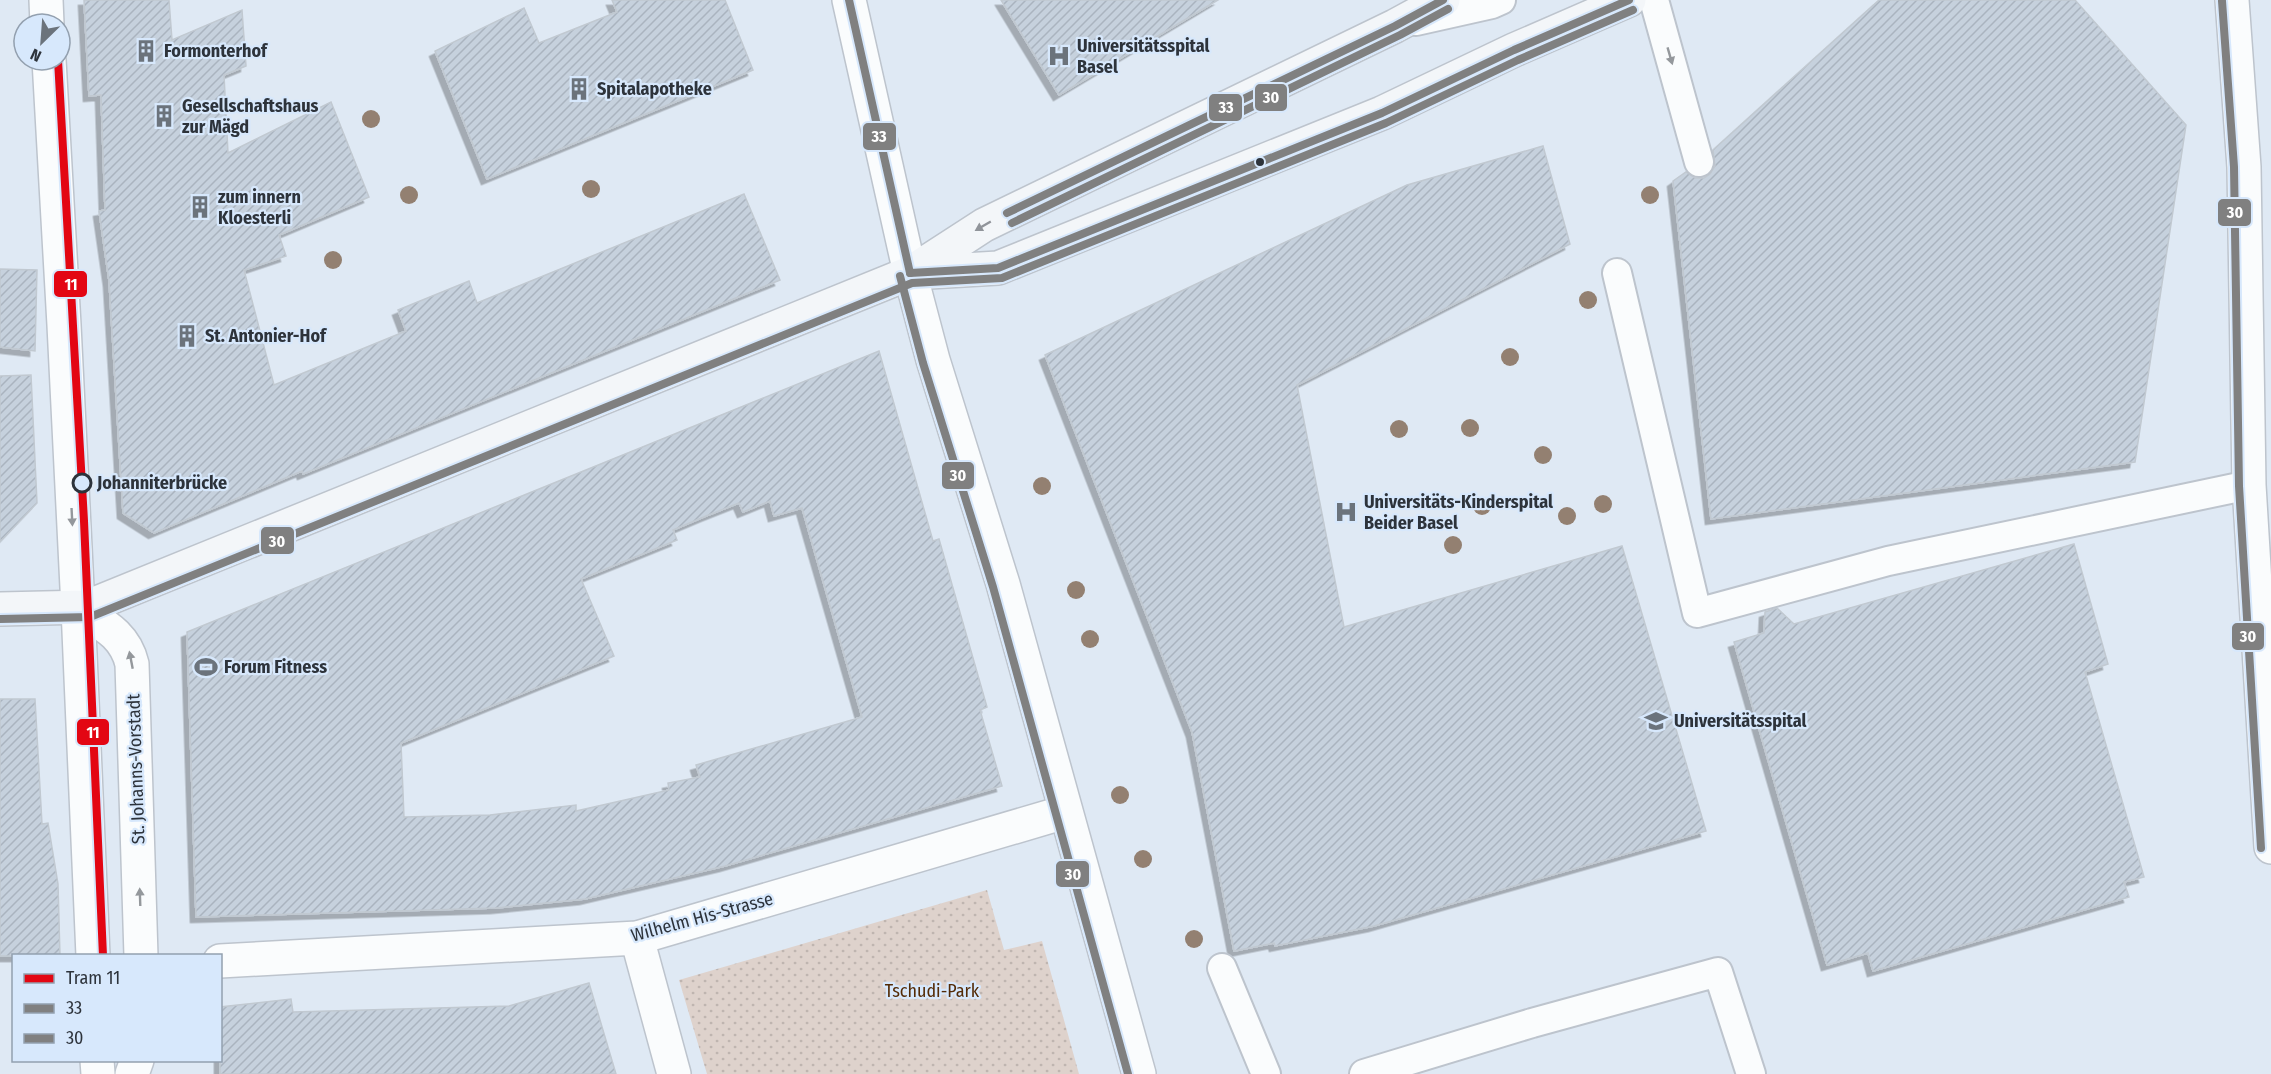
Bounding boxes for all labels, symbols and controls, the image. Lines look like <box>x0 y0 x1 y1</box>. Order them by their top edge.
north arrow <box>12 12 72 72</box>
place label: Universitätsspital Basel <box>1077 35 1209 78</box>
building icon: Formonterhof <box>133 38 159 64</box>
place label: Formonterhof <box>164 40 269 62</box>
hospital icon: Universitätsspital Basel <box>1046 43 1072 69</box>
text: N <box>28 45 44 66</box>
one-way arrow <box>1666 47 1675 65</box>
building icon: Spitalapotheke <box>566 76 592 102</box>
place label: Spitalapotheke <box>597 78 712 100</box>
line badge: 30 <box>1254 83 1288 112</box>
text: 30 <box>1262 88 1279 107</box>
line badge: 33 <box>1208 93 1243 122</box>
place label: Gesellschaftshaus zur Mägd <box>182 95 319 138</box>
text: 33 <box>1217 98 1234 117</box>
building icon: Gesellschaftshaus zur Mägd <box>151 103 177 129</box>
line badge: 33 <box>862 122 897 151</box>
text: 33 <box>870 127 887 146</box>
unlabelled marker <box>1254 156 1266 168</box>
place label: zum innern Kloesterli <box>218 186 301 229</box>
building icon: zum innern Kloesterli <box>187 194 213 220</box>
line badge: 30 <box>2217 198 2252 227</box>
text: 30 <box>2226 203 2243 222</box>
one-way arrow <box>975 221 992 231</box>
line badge: 11 <box>53 270 88 298</box>
text: 11 <box>64 275 78 294</box>
building icon: St. Antonier-Hof <box>174 323 200 349</box>
place label: St. Antonier-Hof <box>205 325 328 347</box>
line badge: 30 <box>941 461 975 490</box>
text: 30 <box>949 466 966 485</box>
place label: Johanniterbrücke <box>96 472 227 494</box>
marker: Johanniterbrücke <box>72 473 92 493</box>
place label: Universitäts-Kinderspital Beider Basel <box>1364 491 1553 534</box>
hospital icon: Universitäts-Kinderspital Beider Basel <box>1333 499 1359 525</box>
one-way arrow <box>68 507 77 526</box>
line badge: 30 <box>260 526 295 555</box>
text: 30 <box>268 532 285 551</box>
line badge: 30 <box>2231 622 2265 651</box>
text: 30 <box>2239 627 2256 646</box>
one-way arrow <box>126 651 135 670</box>
sports icon: Forum Fitness <box>193 654 219 680</box>
place label: Forum Fitness <box>224 656 327 678</box>
street label: St. Johanns-Vorstadt <box>122 693 150 844</box>
school or university icon: Universitätsspital <box>1643 708 1669 734</box>
place label: Universitätsspital <box>1674 710 1806 732</box>
line badge: 11 <box>76 718 110 746</box>
text: 11 <box>86 723 100 742</box>
line badge: 30 <box>1055 860 1090 888</box>
text: 30 <box>1064 865 1081 884</box>
street label: Wilhelm His-Strasse <box>629 887 776 947</box>
one-way arrow <box>135 888 145 907</box>
legend <box>12 954 222 1062</box>
text: Tram 11 <box>66 967 120 989</box>
park label: Tschudi-Park <box>885 980 980 1002</box>
text: 33 <box>66 997 82 1019</box>
text: 30 <box>66 1027 84 1049</box>

